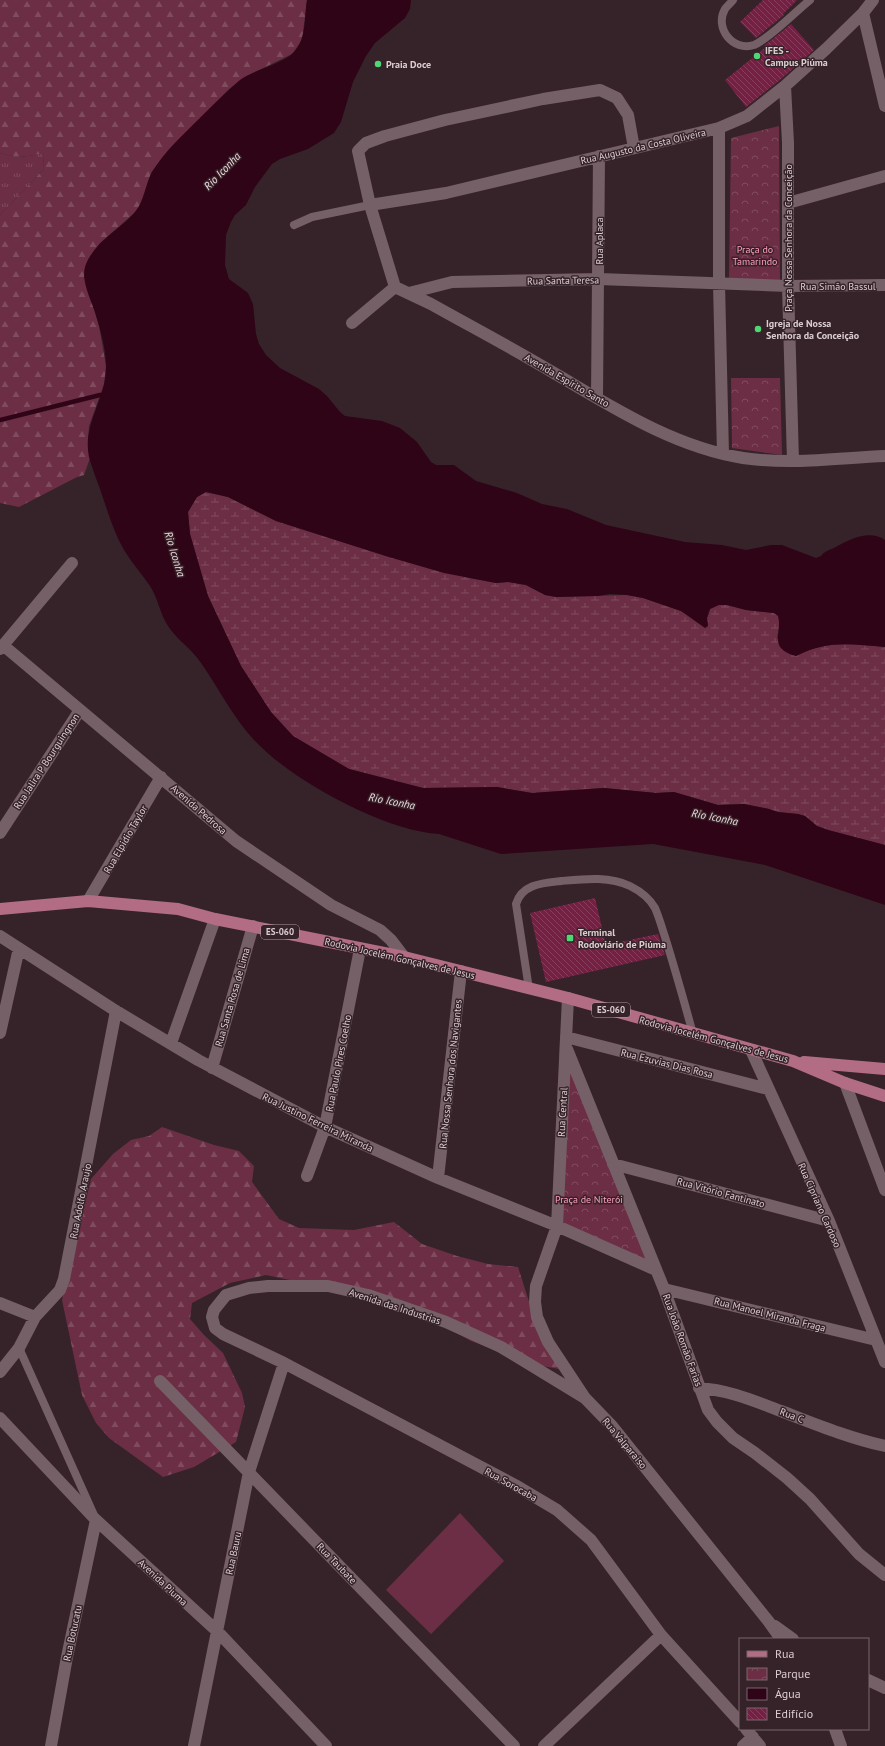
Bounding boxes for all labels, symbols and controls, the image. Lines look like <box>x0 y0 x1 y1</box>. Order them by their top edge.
place label: IFES - Campus Piúma <box>765 44 828 69</box>
marker: IFES - Campus Piúma <box>752 51 762 61</box>
place label: Praia Doce <box>386 58 431 71</box>
marker: Praia Doce <box>373 59 383 69</box>
street label: Rua Augusto da Costa Oliveira <box>579 126 707 167</box>
water label: Rio Iconha <box>201 149 244 193</box>
street label: Praça Nossa Senhora da Conceição <box>782 164 795 312</box>
street label: Rua Aplaca <box>593 217 606 265</box>
park label: Praça do Tamarindo <box>733 243 777 268</box>
street label: Rua Santa Teresa <box>527 273 599 288</box>
street label: Rua Simão Bassul <box>800 280 876 293</box>
place label: Igreja de Nossa Senhora da Conceição <box>766 317 860 342</box>
marker: Igreja de Nossa Senhora da Conceição <box>753 324 763 334</box>
street label: Avenida Espírito Santo <box>522 351 612 410</box>
water label: Rio Iconha <box>161 529 189 579</box>
street label: Rua Jalira P Bourguingnon <box>11 711 82 812</box>
street label: Avenida Pedrosa <box>168 781 229 837</box>
water label: Rio Iconha <box>368 790 417 812</box>
street label: Rua Elpidio Taylor <box>101 802 151 876</box>
water label: Rio Iconha <box>691 806 740 828</box>
road number: ES-060 <box>261 925 299 939</box>
place label: Terminal Rodoviário de Piúma <box>578 926 666 951</box>
marker: Terminal Rodoviário de Piúma <box>565 933 575 943</box>
street label: Rodovia Jocelém Gonçalves de Jesus <box>323 935 476 982</box>
street label: Rua Santa Rosa de Lima <box>212 946 253 1048</box>
street label: Rua Nossa Senhora dos Navigantes <box>436 999 465 1149</box>
road number: ES-060 <box>592 1003 630 1017</box>
street label: Rua Paulo Pires Coelho <box>323 1013 354 1113</box>
street label: Rodovia Jocelém Gonçalves de Jesus <box>638 1013 790 1066</box>
street label: Rua Ezuvias Dias Rosa <box>619 1046 714 1081</box>
street label: Rua Central <box>555 1087 570 1137</box>
street label: Rua Justino Ferreira Miranda <box>260 1090 375 1155</box>
street label: Rua Cipriano Cardoso <box>795 1161 844 1250</box>
street label: Rua Adolfo Araujo <box>67 1162 94 1240</box>
street label: Rua Vitório Fantinato <box>676 1175 766 1210</box>
park label: Praça de Niterói <box>555 1193 623 1206</box>
street label: Avenida das Industrias <box>347 1286 442 1327</box>
street label: Rua João Romão Farias <box>660 1292 705 1388</box>
street label: Rua Manoel Miranda Fraga <box>713 1294 827 1335</box>
street label: Rua C <box>778 1405 806 1426</box>
street label: Rua Valparaiso <box>600 1415 650 1471</box>
street label: Rua Sorocaba <box>482 1465 539 1504</box>
street label: Rua Bauru <box>223 1530 244 1576</box>
street label: Rua Taubate <box>314 1540 359 1587</box>
street label: Avenida Piuma <box>135 1556 190 1609</box>
street label: Rua Botucatu <box>60 1604 85 1662</box>
legend <box>739 1638 869 1730</box>
text: Rua <box>775 1646 794 1661</box>
text: Parque <box>775 1666 810 1681</box>
text: Água <box>775 1686 801 1701</box>
text: Edifício <box>775 1706 813 1721</box>

